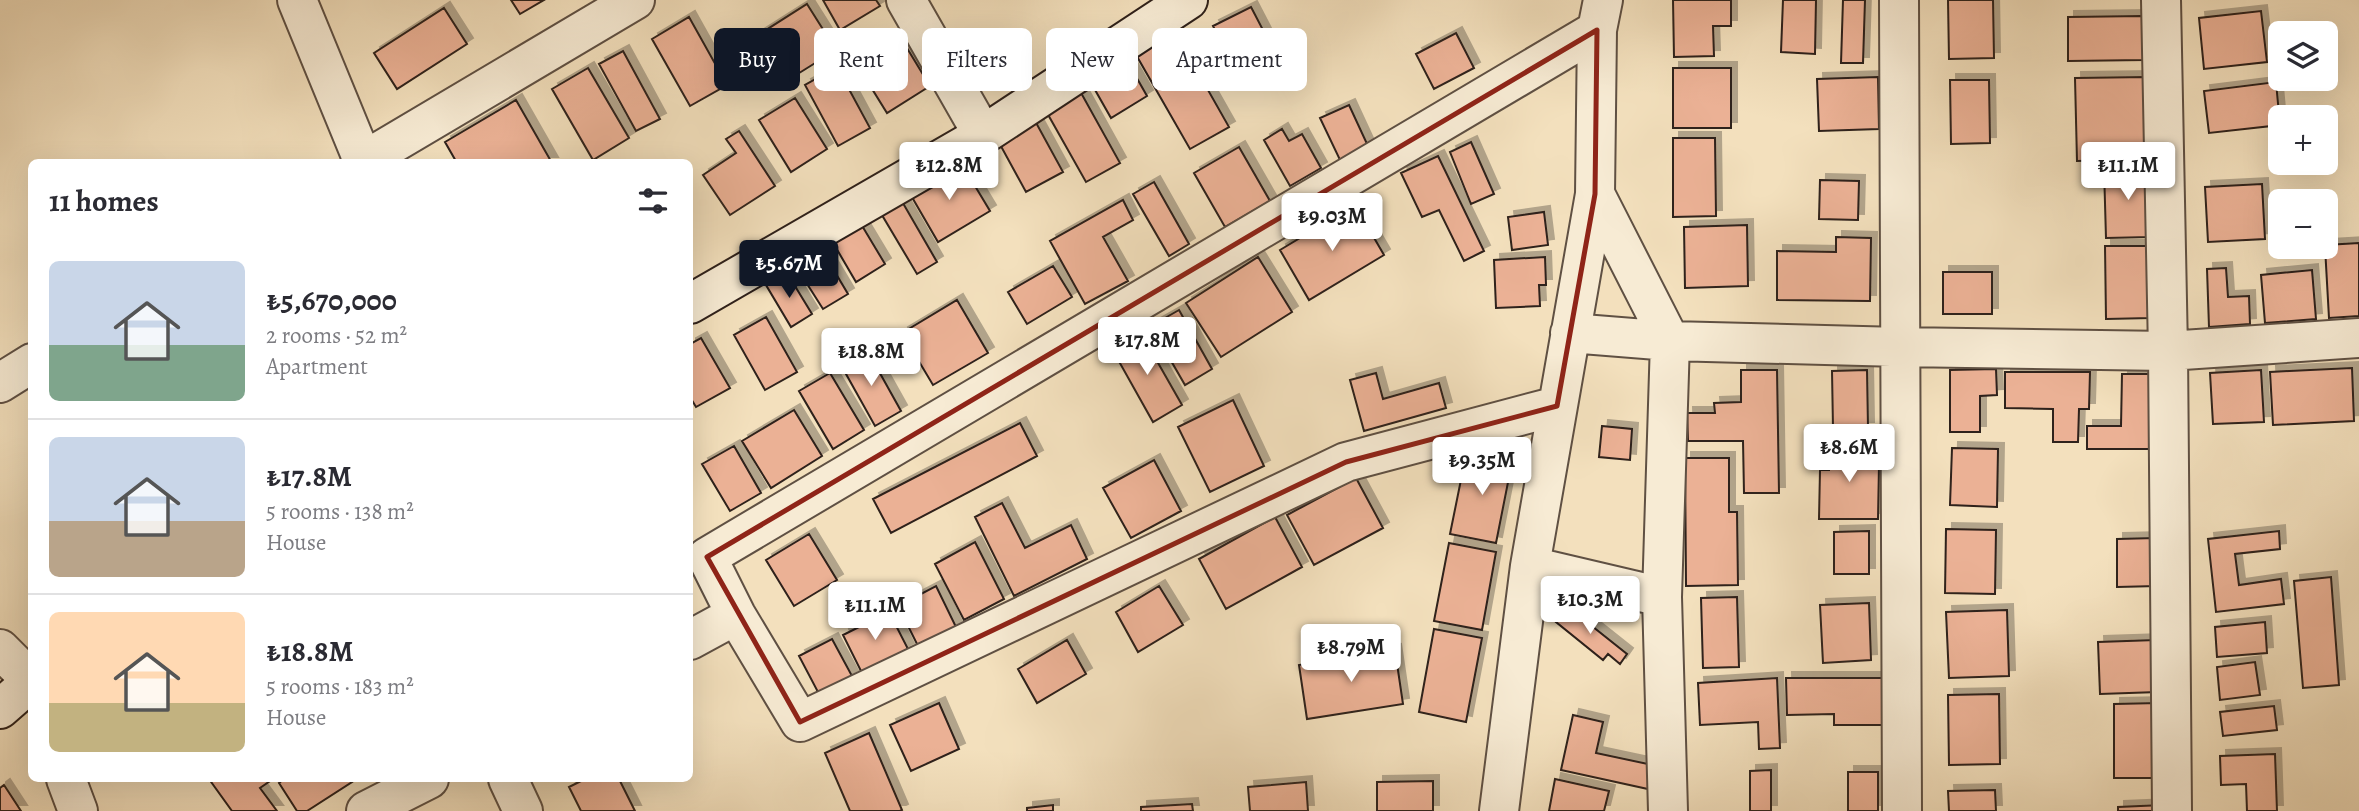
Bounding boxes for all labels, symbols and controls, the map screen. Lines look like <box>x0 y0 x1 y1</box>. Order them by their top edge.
map controls <box>2268 21 2338 259</box>
button: layers <box>2268 21 2338 91</box>
chip: Buy <box>714 28 800 91</box>
chip: Rent <box>814 28 908 91</box>
chip: Filters <box>922 28 1032 91</box>
chip: New <box>1046 28 1138 91</box>
chip: Apartment <box>1152 28 1307 91</box>
button: + <box>2268 105 2338 175</box>
pin: ₺12.8M <box>892 142 1006 202</box>
pin: ₺11.1M <box>2071 142 2185 202</box>
text: ₺12.8M <box>915 149 983 180</box>
text: ₺11.1M <box>2097 149 2159 180</box>
text: 11 homes <box>49 181 159 221</box>
icon: filters <box>634 182 672 220</box>
button: − <box>2268 189 2338 259</box>
pin: ₺9.03M <box>1275 194 1389 253</box>
text: ₺9.03M <box>1298 200 1367 231</box>
pin: ₺5.67M <box>732 240 846 300</box>
text: ₺5.67M <box>755 247 823 278</box>
text: ₺5,670,000 <box>266 280 397 320</box>
icon: home <box>105 289 189 373</box>
pin: ₺17.8M <box>1090 318 1204 377</box>
text: 2 rooms · 52 m² <box>266 320 407 351</box>
text: ₺17.8M <box>1114 324 1180 355</box>
pin: ₺18.8M <box>814 328 928 388</box>
text: ₺18.8M <box>837 335 905 366</box>
text: Apartment <box>266 351 368 382</box>
pin: ₺8.6M <box>1800 424 1898 484</box>
text: ₺8.6M <box>1820 431 1878 462</box>
pin: ₺9.35M <box>1425 438 1539 497</box>
text: ₺9.35M <box>1448 444 1516 475</box>
text: ₺17.8M <box>266 456 352 496</box>
icon: home <box>105 465 189 549</box>
text: 5 rooms · 138 m² <box>266 496 414 527</box>
text: House <box>266 527 326 558</box>
pin: ₺10.3M <box>1533 576 1647 636</box>
pin: ₺11.1M <box>818 582 932 642</box>
text: ₺10.3M <box>1557 583 1623 614</box>
text: ₺11.1M <box>844 589 906 620</box>
pin: ₺8.79M <box>1294 624 1408 684</box>
text: ₺18.8M <box>266 631 354 671</box>
text: ₺8.79M <box>1317 631 1385 662</box>
icon: home <box>105 640 189 724</box>
text: 5 rooms · 183 m² <box>266 671 414 702</box>
text: House <box>266 702 326 733</box>

